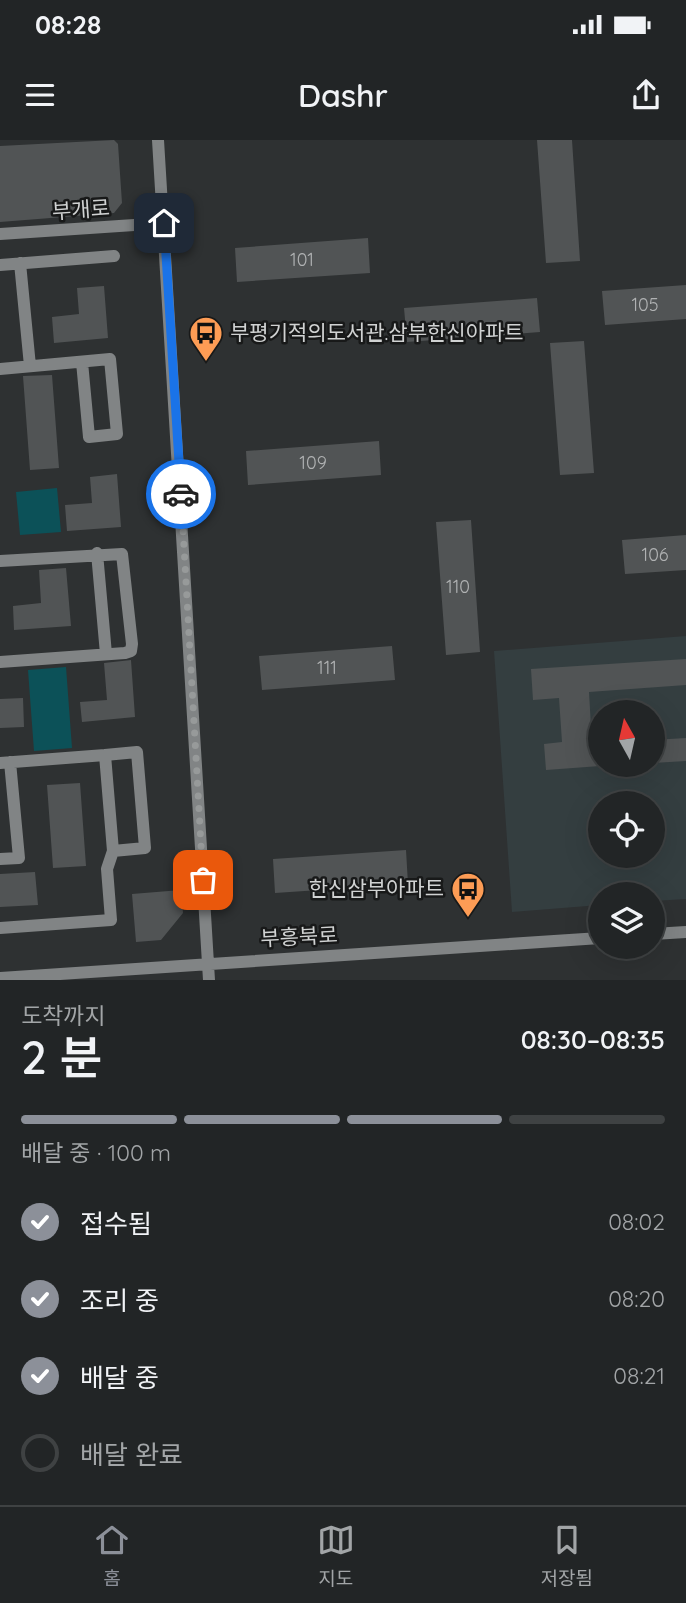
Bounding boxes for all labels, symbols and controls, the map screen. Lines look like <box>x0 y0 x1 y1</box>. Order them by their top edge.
text: 08:28 <box>35 8 101 41</box>
text: Dashr <box>298 75 388 115</box>
icon: menu <box>21 76 59 114</box>
icon: share <box>627 76 665 114</box>
pin <box>134 193 194 253</box>
street label: 부개로 <box>51 194 111 224</box>
icon: home <box>145 204 183 242</box>
house number: 101 <box>290 248 314 271</box>
house number: 105 <box>631 293 659 316</box>
bus stop icon: 부평기적의도서관.삼부한신아파트 <box>187 314 225 363</box>
place label: 부평기적의도서관.삼부한신아파트 <box>230 319 524 345</box>
house number: 109 <box>299 451 327 474</box>
courier <box>146 459 216 529</box>
icon: car <box>162 475 200 513</box>
house number: 106 <box>641 543 669 566</box>
house number: 110 <box>446 575 470 598</box>
house number: 111 <box>317 656 337 679</box>
north arrow <box>588 700 665 777</box>
map controls <box>588 700 665 959</box>
button: locate <box>588 791 665 868</box>
pin <box>173 850 233 910</box>
icon: bag <box>184 861 222 899</box>
bus stop icon: 한신삼부아파트 <box>449 870 487 919</box>
place label: 한신삼부아파트 <box>309 875 444 901</box>
button: layers <box>588 882 665 959</box>
street label: 부흥북로 <box>260 921 338 951</box>
text: 도착까지 <box>21 1001 106 1030</box>
text: 08:30–08:35 <box>521 1023 665 1056</box>
text: 2 분 <box>21 1028 102 1086</box>
text: 배달 중 · 100 m <box>21 1138 171 1167</box>
icon: check <box>21 1203 59 1241</box>
text: 접수됨 <box>80 1207 152 1240</box>
text: 08:02 <box>608 1207 665 1236</box>
icon: check <box>21 1280 59 1318</box>
text: 조리 중 <box>80 1284 159 1317</box>
text: 08:20 <box>608 1284 665 1313</box>
icon: check <box>21 1357 59 1395</box>
text: 배달 중 <box>80 1361 159 1394</box>
text: 08:21 <box>613 1361 665 1390</box>
text: 배달 완료 <box>80 1438 183 1471</box>
tab: 홈 <box>93 1521 131 1590</box>
tab: 지도 <box>317 1521 355 1590</box>
tab: 저장됨 <box>541 1521 593 1590</box>

